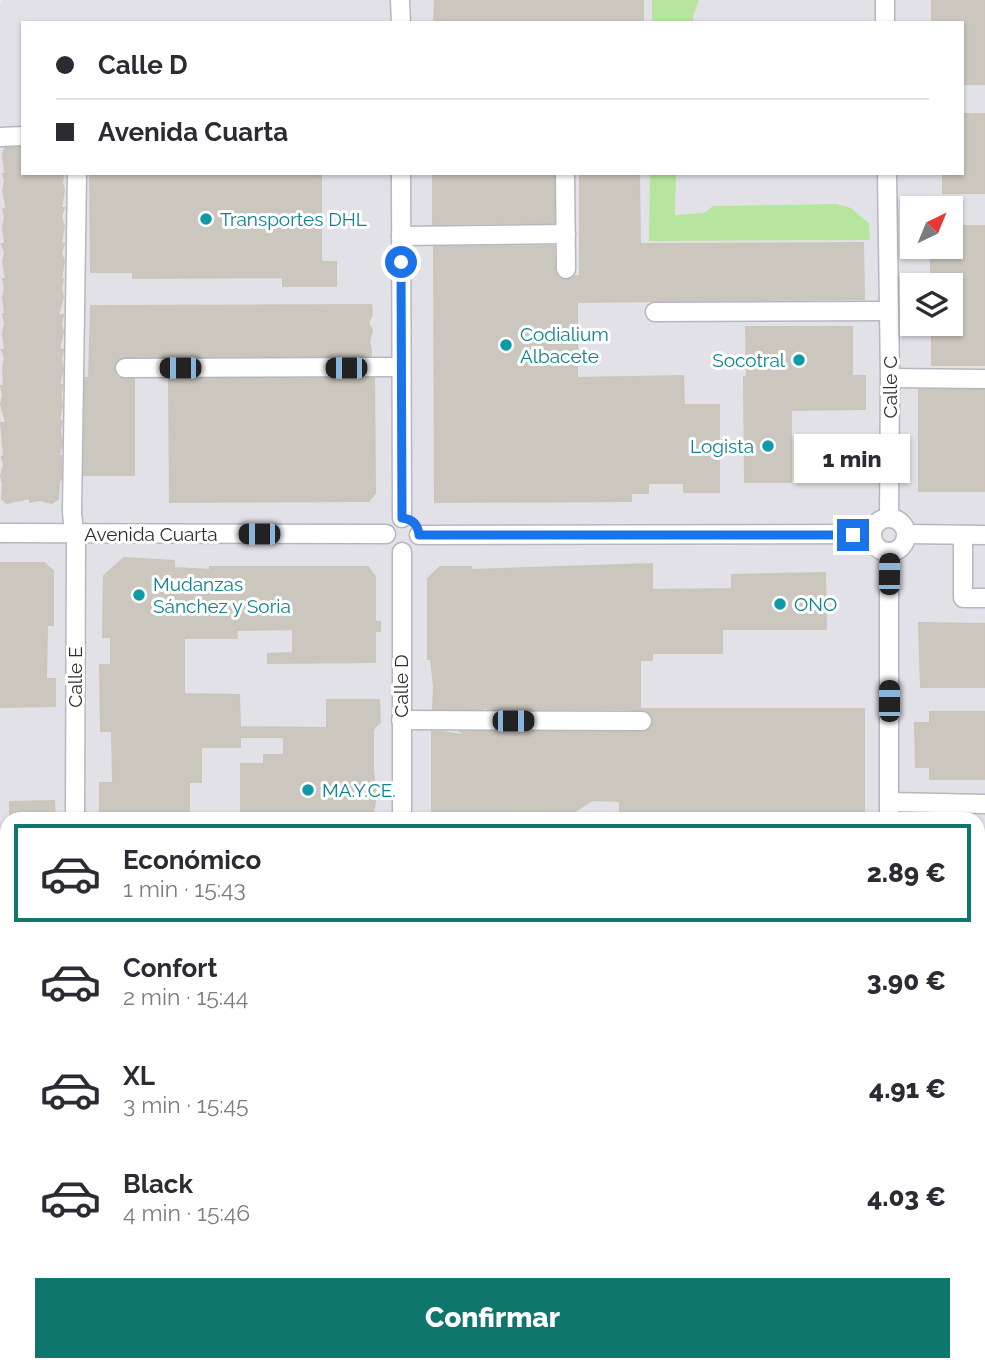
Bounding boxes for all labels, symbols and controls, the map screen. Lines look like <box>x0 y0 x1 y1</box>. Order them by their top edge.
text: Calle D <box>98 50 188 80</box>
text: Avenida Cuarta <box>98 117 288 147</box>
north arrow <box>900 196 962 259</box>
map controls <box>900 196 963 336</box>
place label: Transportes DHL <box>220 208 367 230</box>
marker: Transportes DHL <box>198 211 214 227</box>
route start <box>385 246 417 278</box>
button: layers <box>900 273 963 336</box>
place label: Codialium Albacete <box>520 323 609 367</box>
marker: Codialium Albacete <box>498 337 514 353</box>
place label: Socotral <box>712 349 786 371</box>
marker: Socotral <box>791 352 807 368</box>
street label: Calle C <box>879 356 901 418</box>
car <box>160 358 202 379</box>
car <box>326 358 368 379</box>
callout: 1 min <box>795 434 911 482</box>
place label: Logista <box>690 435 754 457</box>
marker: Logista <box>760 438 776 454</box>
text: 1 min <box>822 445 882 472</box>
route end <box>837 519 869 551</box>
street label: Avenida Cuarta <box>84 523 218 545</box>
car <box>239 524 281 545</box>
car <box>879 553 900 595</box>
place label: Mudanzas Sánchez y Soria <box>153 573 291 617</box>
marker: Mudanzas Sánchez y Soria <box>131 587 147 603</box>
place label: ONO <box>794 593 837 615</box>
marker: ONO <box>772 596 788 612</box>
street label: Calle E <box>64 646 86 708</box>
street label: Calle D <box>390 654 412 718</box>
car <box>879 680 900 722</box>
car <box>493 711 535 732</box>
place label: MA.Y.CE. <box>322 779 396 801</box>
marker: MA.Y.CE. <box>300 782 316 798</box>
icon: car <box>39 842 102 905</box>
text: Económico <box>123 845 261 875</box>
text: 2.89 € <box>867 858 946 888</box>
text: 1 min · 15:43 <box>123 875 246 902</box>
icon: car <box>39 950 102 1013</box>
text: Confort <box>123 953 217 983</box>
text: 3.90 € <box>867 966 946 996</box>
text: 2 min · 15:44 <box>123 983 248 1010</box>
icon: car <box>39 1058 102 1121</box>
text: XL <box>123 1061 155 1091</box>
text: 4.91 € <box>869 1074 946 1104</box>
text: 3 min · 15:45 <box>123 1091 249 1118</box>
icon: car <box>39 1166 102 1229</box>
text: Black <box>123 1169 193 1199</box>
text: 4.03 € <box>867 1182 946 1212</box>
text: 4 min · 15:46 <box>123 1199 250 1226</box>
button: Confirmar <box>35 1278 950 1358</box>

